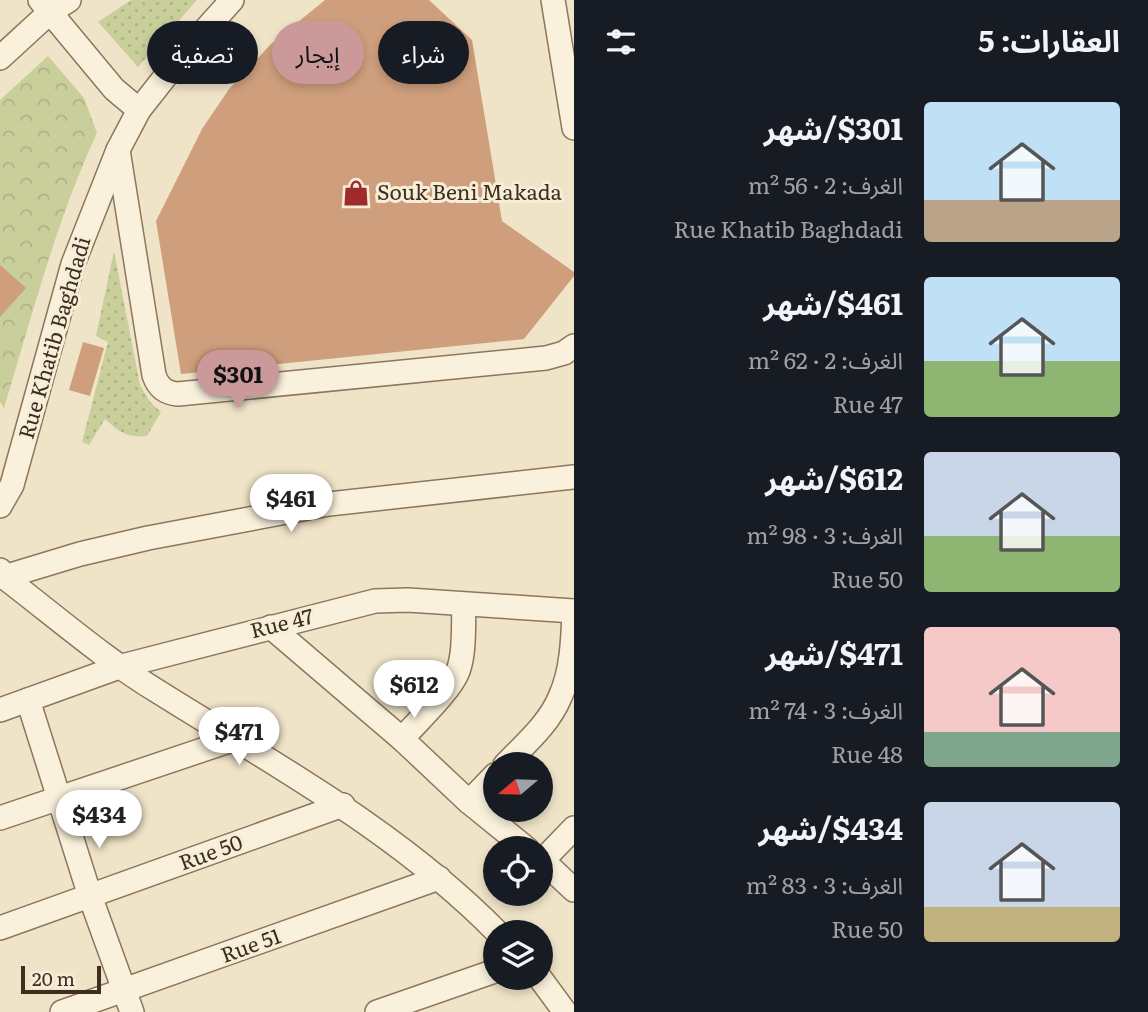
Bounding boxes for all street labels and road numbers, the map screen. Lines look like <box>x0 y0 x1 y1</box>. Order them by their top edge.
street label: Rue Khatib Baghdadi <box>9 232 96 442</box>
street label: Rue 47 <box>247 599 317 644</box>
street label: Rue 50 <box>174 825 246 876</box>
street label: Rue 51 <box>216 918 285 969</box>

